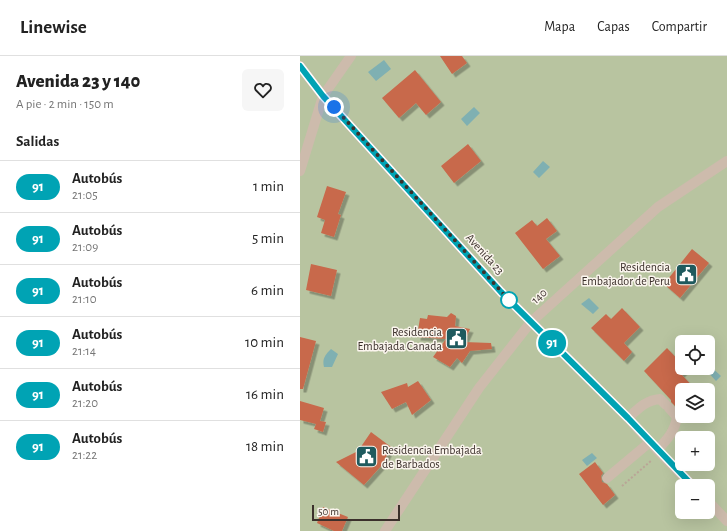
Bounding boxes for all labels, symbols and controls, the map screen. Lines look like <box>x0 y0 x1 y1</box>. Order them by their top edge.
text: Linewise <box>20 18 87 37</box>
text: Mapa <box>544 20 575 34</box>
text: Capas <box>597 20 630 34</box>
text: Compartir <box>652 20 707 34</box>
button: heart <box>242 69 284 111</box>
text: Avenida 23 y 140 <box>16 72 140 91</box>
your location <box>324 97 344 117</box>
text: A pie · 2 min · 150 m <box>16 98 114 111</box>
text: Salidas <box>16 134 59 149</box>
text: Autobús <box>72 171 122 186</box>
text: 1 min <box>253 179 284 194</box>
text: 91 <box>32 180 44 194</box>
text: 21:05 <box>72 189 98 202</box>
text: Autobús <box>72 223 122 238</box>
text: 5 min <box>252 231 284 246</box>
street label: Avenida 23 <box>464 231 506 277</box>
text: 91 <box>32 232 44 246</box>
text: 21:09 <box>72 241 98 254</box>
place label: Residencia Embajador de Peru <box>581 261 670 288</box>
public building icon: Residencia Embajador de Peru <box>673 261 699 287</box>
text: Autobús <box>72 275 122 290</box>
text: 6 min <box>251 283 284 298</box>
text: 91 <box>32 284 44 298</box>
street label: 140 <box>529 286 549 306</box>
unlabelled marker <box>500 291 518 309</box>
text: 21:10 <box>72 293 97 306</box>
place label: Residencia Embajada Canada <box>357 326 442 353</box>
public building icon: Residencia Embajada Canada <box>444 326 470 352</box>
text: Autobús <box>72 327 122 342</box>
line badge: 91 <box>534 330 570 356</box>
text: 10 min <box>245 335 284 350</box>
map controls <box>675 335 715 519</box>
button: locate <box>675 335 715 375</box>
text: 91 <box>32 336 44 350</box>
text: 91 <box>546 336 558 350</box>
text: 21:14 <box>72 345 96 358</box>
text: Autobús <box>72 379 122 394</box>
button: layers <box>675 383 715 423</box>
text: 16 min <box>246 387 284 402</box>
text: 91 <box>32 388 44 402</box>
text: 21:20 <box>72 397 98 410</box>
text: Autobús <box>72 431 122 446</box>
button: + <box>675 431 715 471</box>
text: 18 min <box>246 439 284 454</box>
text: 91 <box>32 440 44 454</box>
public building icon: Residencia Embajada de Barbados <box>353 444 379 470</box>
place label: Residencia Embajada de Barbados <box>382 444 482 470</box>
text: 21:22 <box>72 449 97 462</box>
button: − <box>675 479 715 519</box>
scale bar <box>312 503 400 522</box>
text: 50 m <box>318 506 339 517</box>

